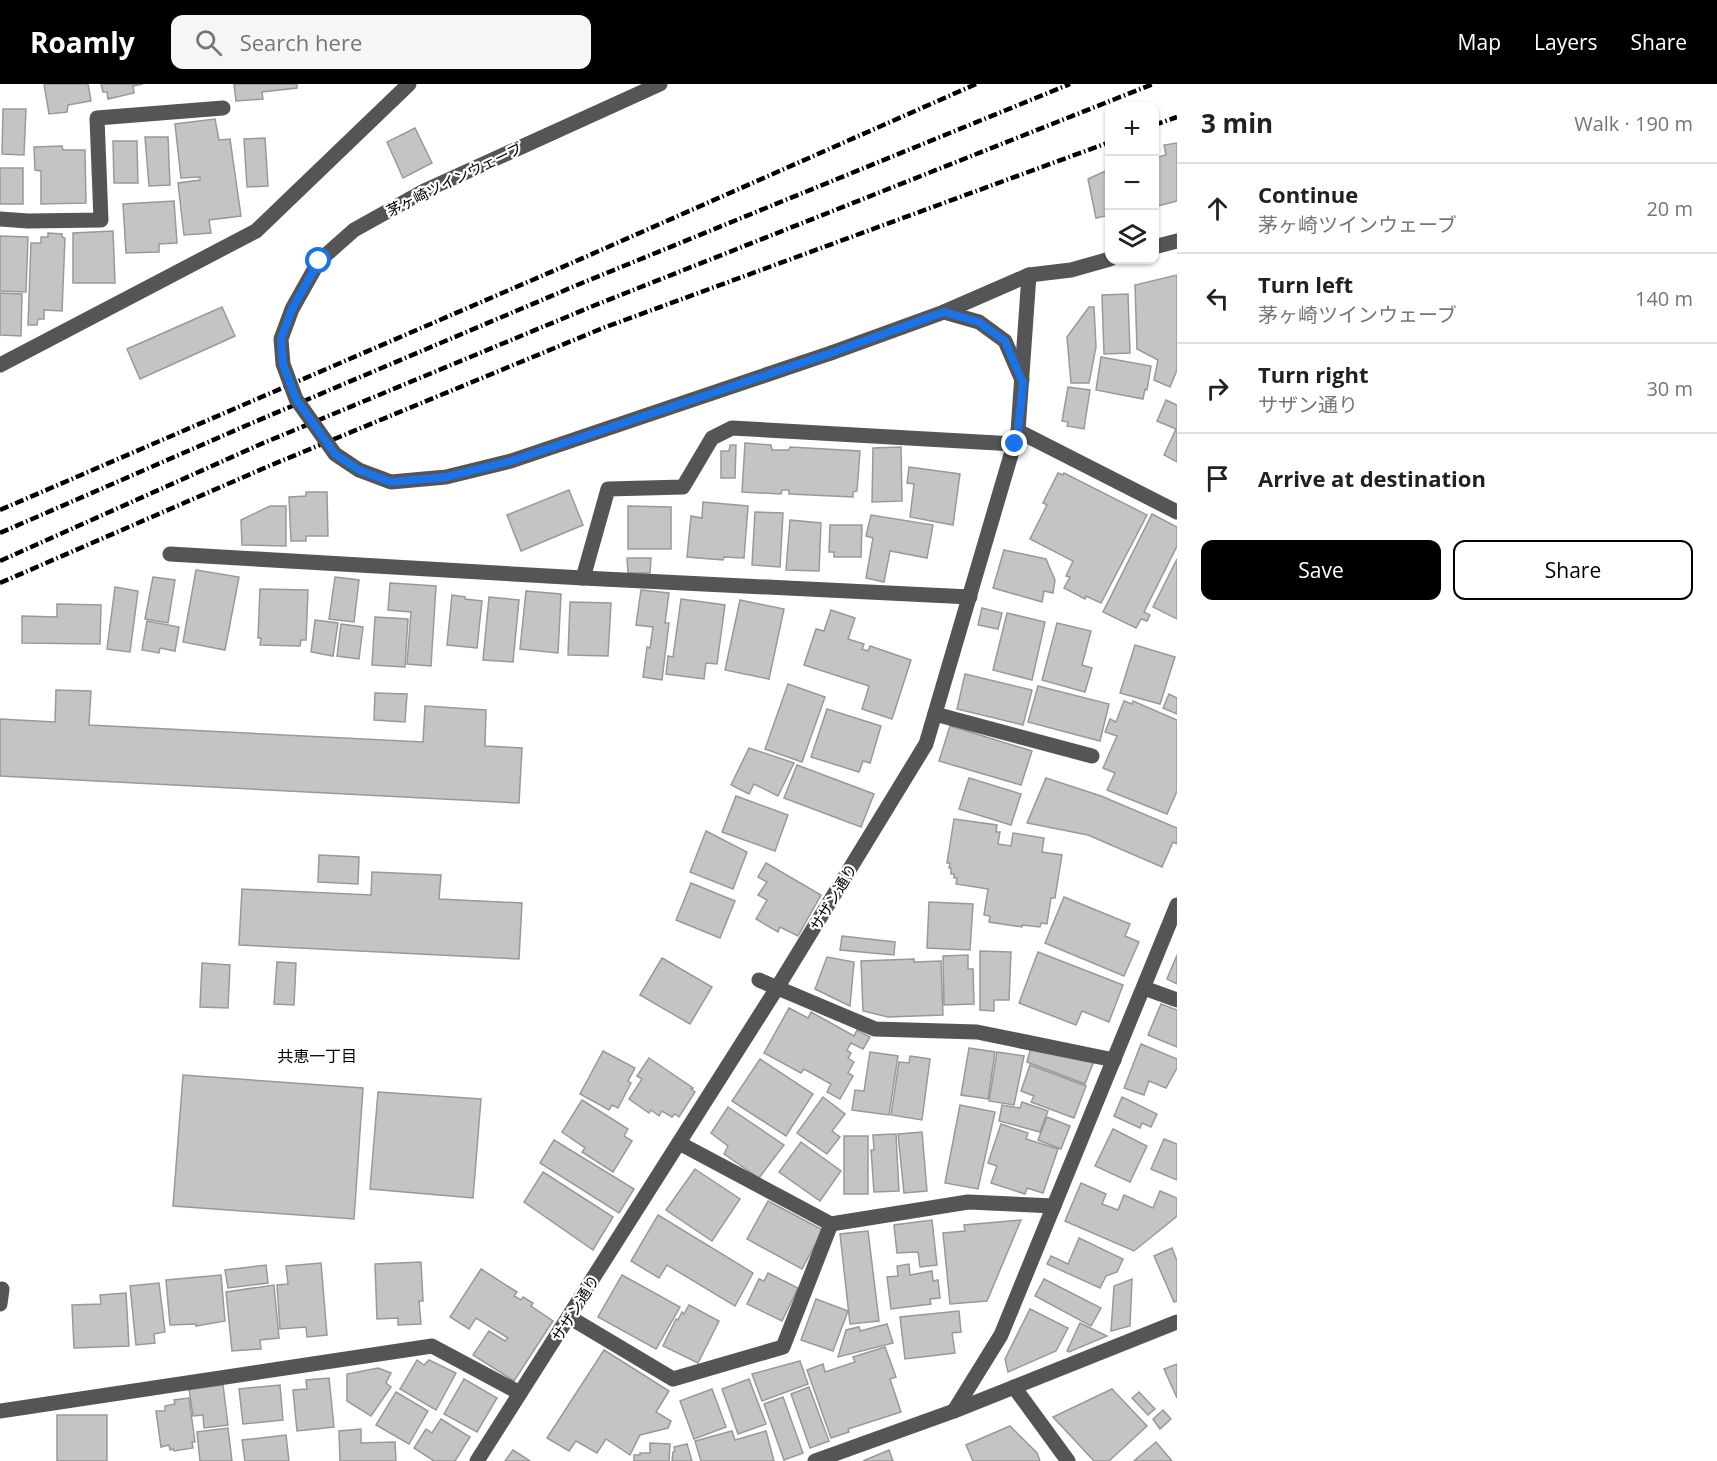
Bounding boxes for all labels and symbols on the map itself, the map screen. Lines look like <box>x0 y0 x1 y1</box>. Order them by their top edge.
street label: 茅ヶ崎ツインウェーブ <box>383 137 525 221</box>
route start <box>305 247 331 273</box>
route end <box>1001 430 1027 456</box>
street label: サザン通り <box>805 860 861 934</box>
district label: 共恵一丁目 <box>277 1045 357 1067</box>
street label: サザン通り <box>547 1271 603 1345</box>

